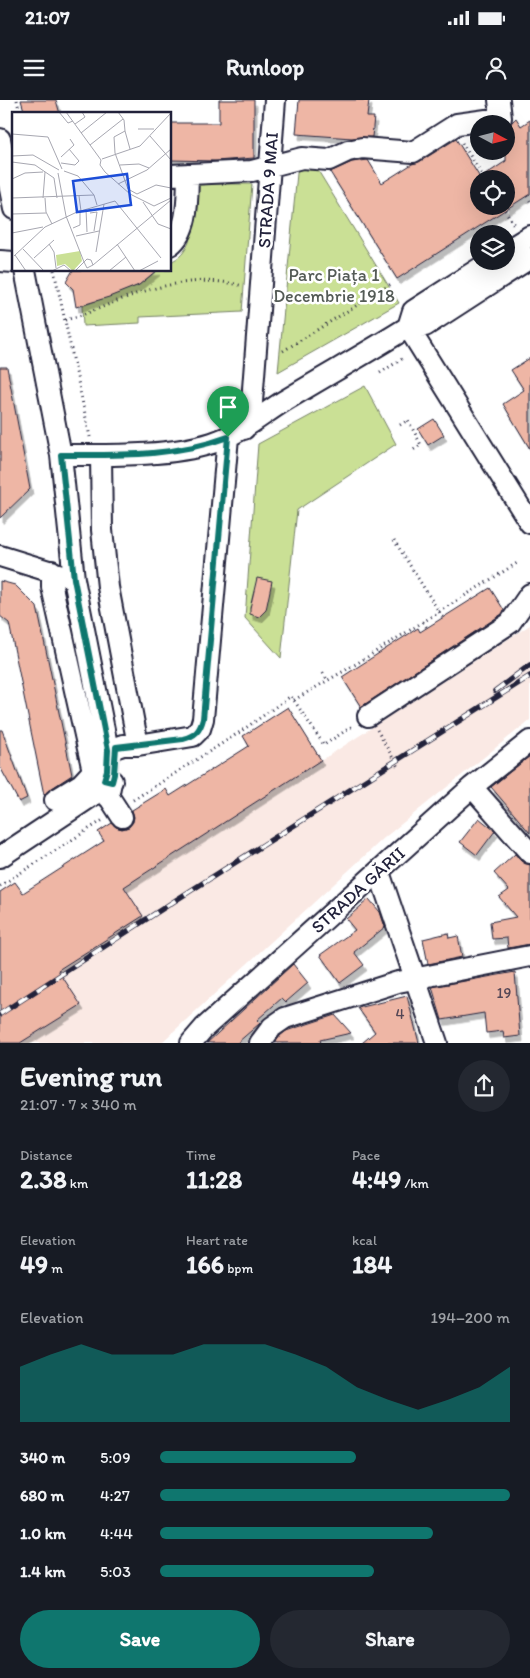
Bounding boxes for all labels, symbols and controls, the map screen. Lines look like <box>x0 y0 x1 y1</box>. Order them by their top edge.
text: 21:07 <box>25 6 70 29</box>
icon: menu <box>20 54 48 82</box>
text: Runloop <box>226 54 304 81</box>
icon: person <box>482 54 510 82</box>
inset map <box>12 112 171 271</box>
north arrow <box>470 115 515 160</box>
map controls <box>470 115 515 270</box>
street label: STRADA 9 MAI <box>253 131 283 249</box>
button: locate <box>470 170 515 215</box>
button: layers <box>470 225 515 270</box>
park label: Parc Piața 1 Decembrie 1918 <box>273 264 395 307</box>
pin <box>207 386 249 437</box>
icon: arrive <box>214 393 242 421</box>
street label: STRADA GĂRII <box>307 842 409 938</box>
house number: 19 <box>497 984 512 1002</box>
house number: 4 <box>395 1005 405 1023</box>
text: Evening run <box>20 1059 162 1093</box>
button: share <box>458 1060 510 1112</box>
text: 21:07 · 7 × 340 m <box>20 1095 137 1114</box>
text: Distance <box>20 1147 72 1164</box>
text: Time <box>186 1147 216 1164</box>
text: Pace <box>352 1147 380 1164</box>
text: 2.38 <box>20 1164 67 1194</box>
text: 11:28 <box>186 1164 242 1194</box>
text: 4:49 <box>352 1164 401 1194</box>
text: km <box>67 1175 88 1192</box>
text: /km <box>401 1175 429 1192</box>
text: Elevation <box>20 1232 76 1249</box>
text: Heart rate <box>186 1232 248 1249</box>
text: kcal <box>352 1232 377 1249</box>
text: 49 <box>20 1249 48 1279</box>
text: 166 <box>186 1249 224 1279</box>
text: 184 <box>352 1249 392 1279</box>
text: m <box>48 1260 63 1277</box>
text: bpm <box>224 1260 253 1277</box>
text: Elevation <box>20 1308 84 1327</box>
text: 194–200 m <box>430 1308 510 1327</box>
text: 340 m <box>20 1448 65 1467</box>
text: 5:09 <box>100 1448 131 1467</box>
text: 680 m <box>20 1486 64 1505</box>
text: 4:27 <box>100 1486 130 1505</box>
text: 1.0 km <box>20 1524 66 1543</box>
text: 4:44 <box>100 1524 133 1543</box>
text: 1.4 km <box>20 1562 66 1581</box>
text: 5:03 <box>100 1562 131 1581</box>
button: Save <box>20 1610 260 1668</box>
button: Share <box>270 1610 510 1668</box>

